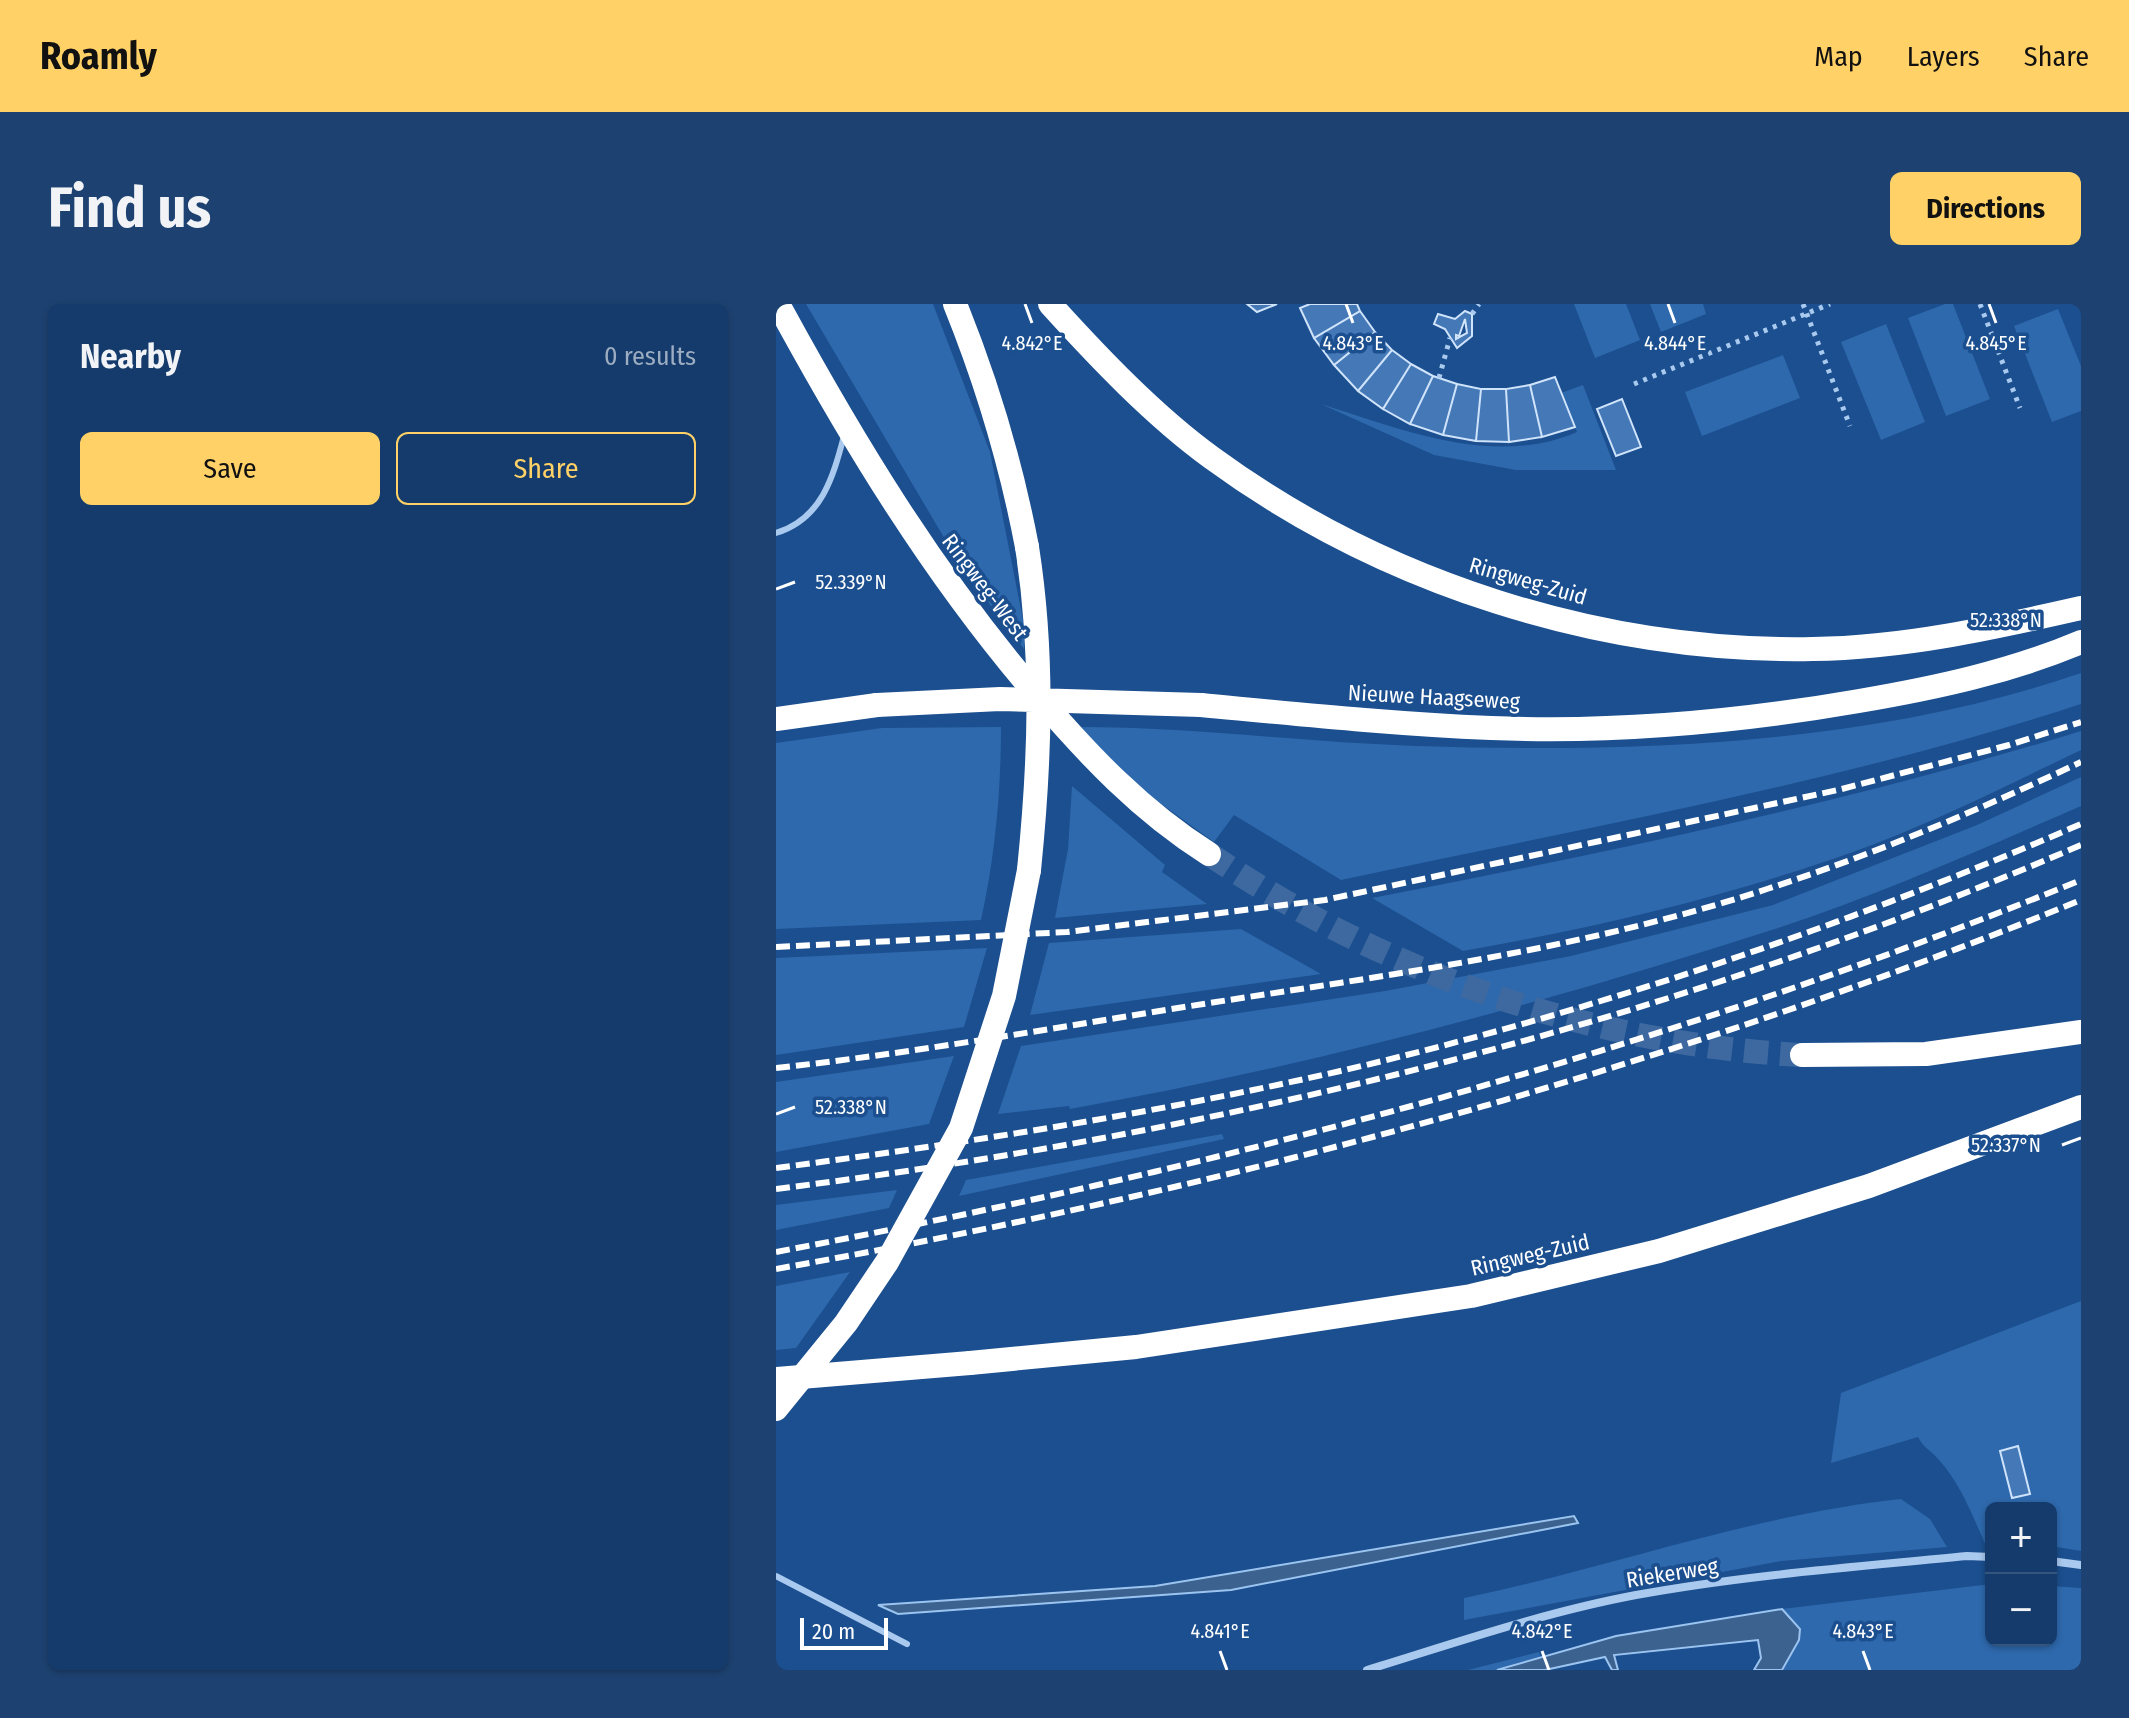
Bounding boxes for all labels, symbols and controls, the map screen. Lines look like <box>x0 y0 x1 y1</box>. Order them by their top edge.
text: Roamly <box>40 33 157 79</box>
text: Map <box>1814 40 1863 73</box>
text: Layers <box>1907 40 1980 73</box>
text: Share <box>2024 40 2089 73</box>
button: Directions <box>1890 172 2081 245</box>
text: Find us <box>48 175 211 242</box>
text: 4.842°E <box>1002 331 1062 355</box>
text: 4.843°E <box>1322 331 1384 355</box>
text: 4.844°E <box>1644 331 1706 355</box>
text: 4.845°E <box>1965 331 2027 355</box>
text: Nearby <box>80 336 181 377</box>
text: 0 results <box>604 341 696 372</box>
button: Save <box>80 432 380 505</box>
button: Share <box>396 432 696 505</box>
street label: Ringweg-West <box>936 528 1034 646</box>
street label: Ringweg-Zuid <box>1466 551 1590 611</box>
text: 52.339°N <box>815 570 887 594</box>
text: 52.338°N <box>1970 608 2042 632</box>
street label: Nieuwe Haagseweg <box>1347 679 1521 715</box>
text: 52.338°N <box>815 1095 887 1119</box>
text: 52.337°N <box>1971 1133 2041 1157</box>
street label: Ringweg-Zuid <box>1468 1228 1592 1282</box>
map controls <box>1985 1502 2057 1646</box>
button: + <box>1985 1502 2057 1574</box>
street label: Riekerweg <box>1624 1552 1721 1594</box>
button: − <box>1985 1574 2057 1646</box>
scale bar <box>800 1614 888 1650</box>
text: 20 m <box>812 1618 855 1645</box>
text: 4.841°E <box>1190 1619 1250 1643</box>
text: 4.842°E <box>1512 1619 1572 1643</box>
text: 4.843°E <box>1832 1619 1894 1643</box>

